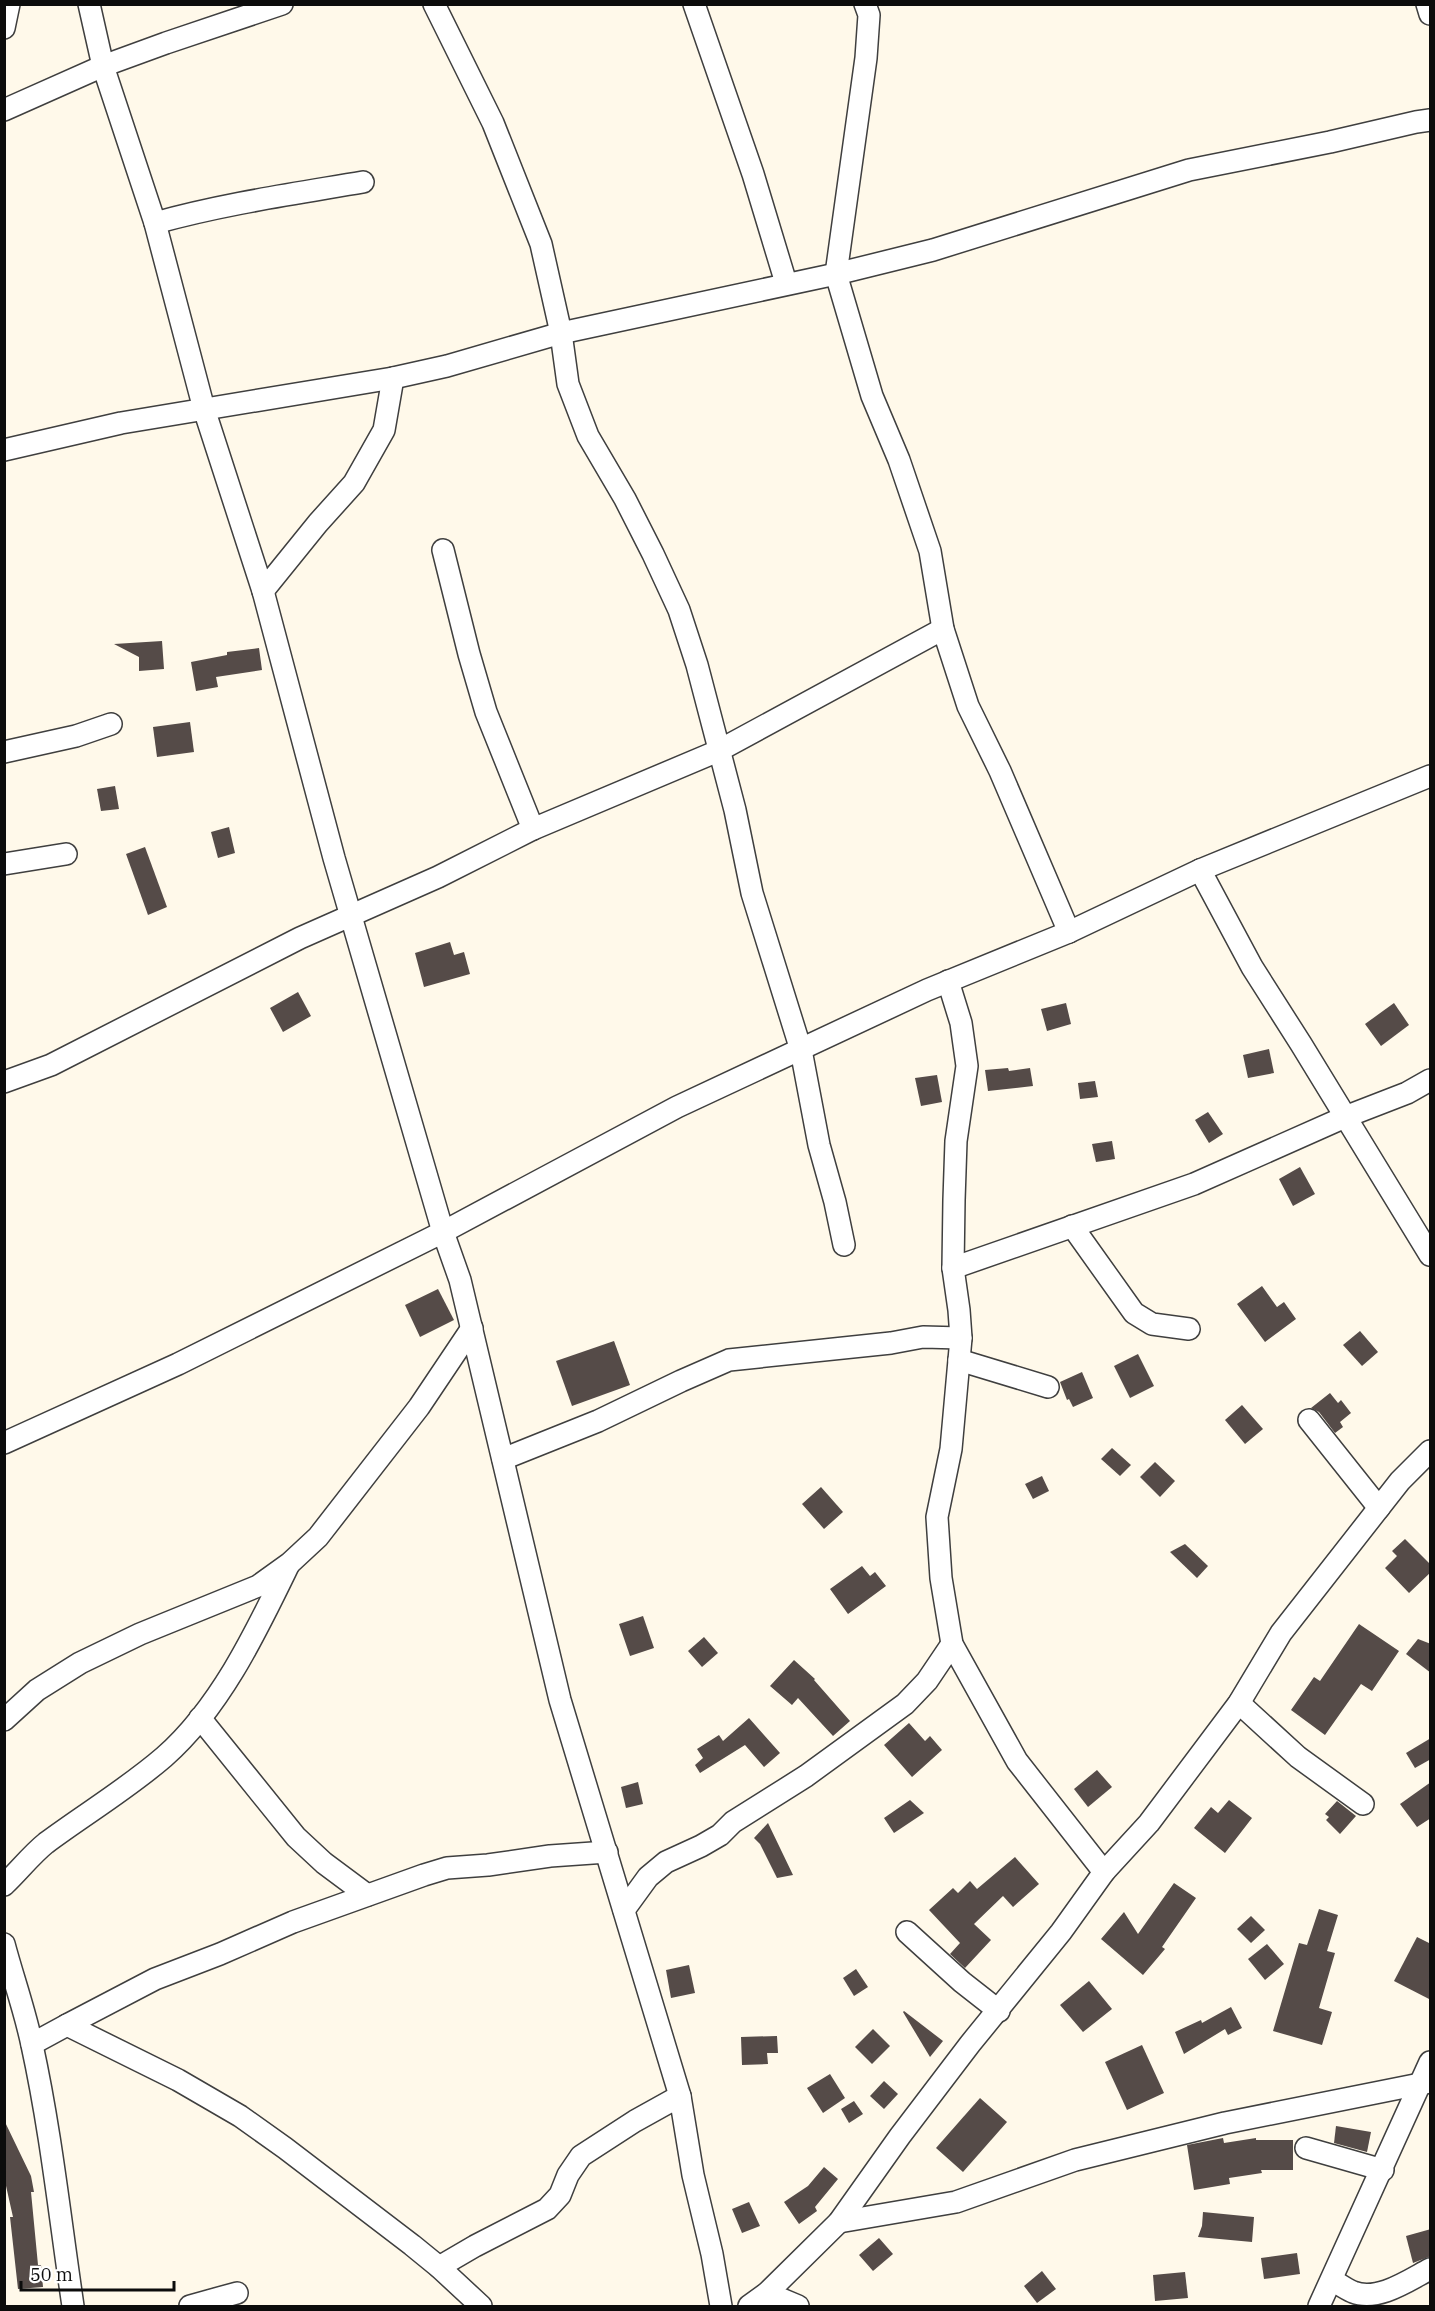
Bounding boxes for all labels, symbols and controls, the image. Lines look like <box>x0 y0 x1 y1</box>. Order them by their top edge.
scale bar <box>21 2254 174 2292</box>
text: 50 m <box>30 2263 73 2286</box>

